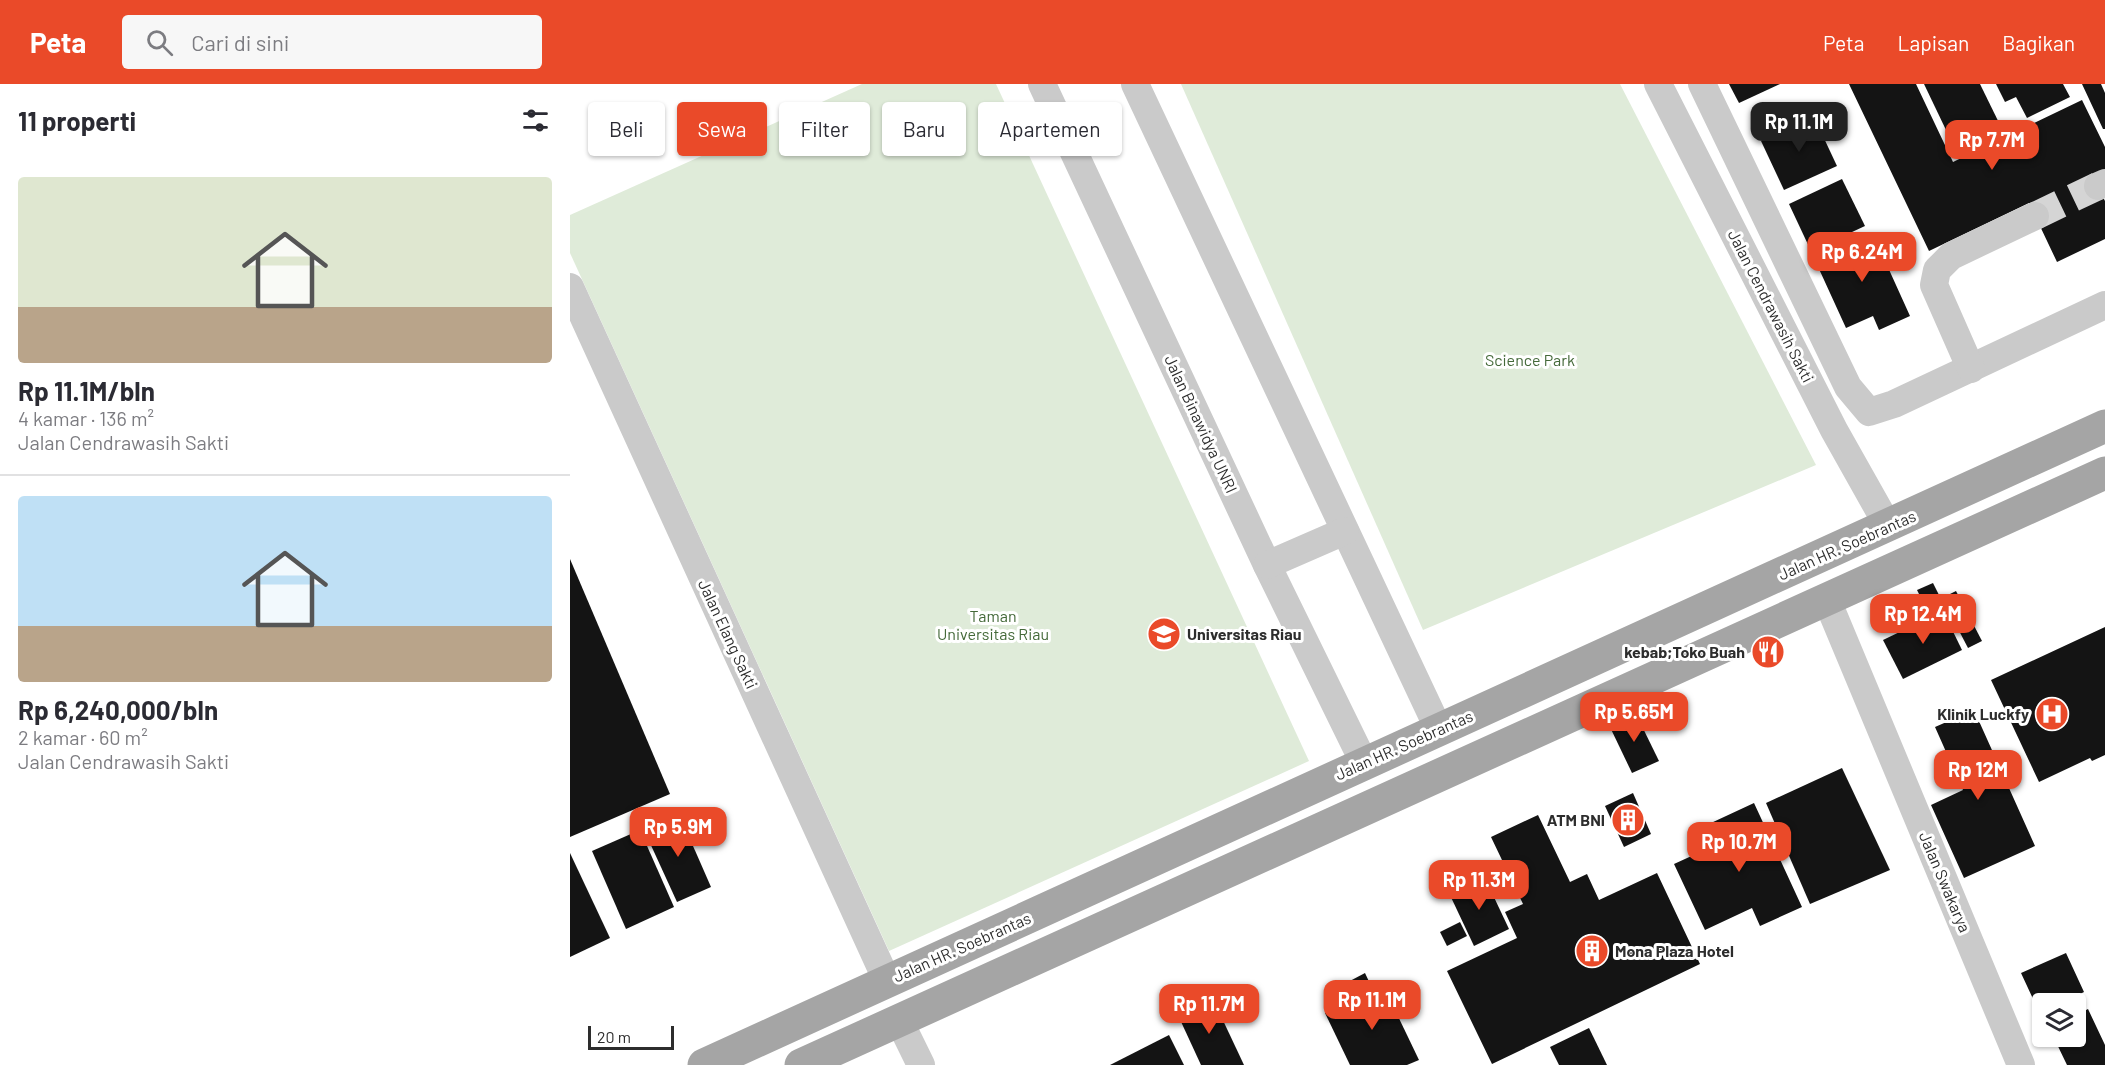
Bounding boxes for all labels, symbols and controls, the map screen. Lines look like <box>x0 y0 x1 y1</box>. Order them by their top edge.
search box <box>122 15 542 69</box>
text: Peta <box>30 25 86 59</box>
icon: search <box>143 26 176 59</box>
text: Cari di sini <box>191 29 289 55</box>
text: Peta <box>1823 30 1864 55</box>
text: Lapisan <box>1897 30 1969 55</box>
text: Bagikan <box>2002 30 2075 55</box>
chip: Beli <box>588 102 665 156</box>
chip: Sewa <box>677 102 767 156</box>
chip: Filter <box>779 102 870 156</box>
chip: Baru <box>882 102 966 156</box>
chip: Apartemen <box>978 102 1122 156</box>
pin: Rp 11.1M <box>1737 102 1861 153</box>
icon: filters <box>519 104 552 137</box>
text: 11 properti <box>18 105 136 136</box>
text: Rp 11.1M <box>1765 109 1833 133</box>
pin: Rp 7.7M <box>1937 120 2047 171</box>
text: Rp 7.7M <box>1959 127 2025 151</box>
icon: home <box>231 216 339 324</box>
street label: Jalan Cendrawasih Sakti <box>1725 226 1818 385</box>
pin: Rp 6.24M <box>1800 232 1924 283</box>
text: Rp 6.24M <box>1821 239 1903 263</box>
park label: Science Park <box>1485 350 1575 369</box>
street label: Jalan Binawidya UNRI <box>1161 352 1242 496</box>
text: Rp 11.1M/bln <box>18 375 155 406</box>
text: 4 kamar · 136 m² <box>18 406 154 430</box>
text: Jalan Cendrawasih Sakti <box>18 430 229 454</box>
street label: Jalan HR. Soebrantas <box>1775 506 1919 583</box>
icon: home <box>231 535 339 643</box>
street label: Jalan Elang Sakti <box>695 576 762 691</box>
pin: Rp 12.4M <box>1861 594 1985 645</box>
text: Rp 12.4M <box>1884 601 1962 625</box>
park label: Taman Universitas Riau <box>937 606 1049 643</box>
school or university icon: Universitas Riau <box>1146 616 1182 652</box>
place label: Universitas Riau <box>1187 624 1301 643</box>
restaurant icon: kebab;Toko Buah <box>1750 634 1786 670</box>
place label: kebab;Toko Buah <box>1624 642 1745 661</box>
pin: Rp 5.65M <box>1572 692 1696 743</box>
text: Rp 6,240,000/bln <box>18 694 218 725</box>
hospital icon: Klinik Luckfy <box>2034 696 2070 732</box>
text: Rp 5.65M <box>1594 699 1674 723</box>
place label: Klinik Luckfy <box>1937 704 2029 723</box>
street label: Jalan HR. Soebrantas <box>1332 706 1476 783</box>
text: 2 kamar · 60 m² <box>18 725 148 749</box>
text: Jalan Cendrawasih Sakti <box>18 749 229 773</box>
pin: Rp 12M <box>1929 750 2027 801</box>
text: Rp 12M <box>1948 757 2008 781</box>
building icon: ATM BNI <box>1610 802 1646 838</box>
pin: Rp 5.9M <box>623 807 733 858</box>
place label: ATM BNI <box>1547 810 1605 829</box>
text: Rp 5.9M <box>644 814 712 838</box>
pin: Rp 10.7M <box>1677 822 1801 873</box>
text: Rp 10.7M <box>1701 829 1777 853</box>
street label: Jalan Swakarya <box>1916 829 1975 935</box>
pin: Rp 11.3M <box>1417 860 1541 911</box>
text: Rp 11.3M <box>1443 867 1515 891</box>
street label: Jalan HR. Soebrantas <box>890 908 1034 985</box>
building icon: Mona Plaza Hotel <box>1574 933 1610 969</box>
place label: Mona Plaza Hotel <box>1615 941 1734 960</box>
pin: Rp 11.1M <box>1310 980 1434 1031</box>
pin: Rp 11.7M <box>1147 984 1271 1035</box>
text: Rp 11.1M <box>1338 987 1406 1011</box>
text: Rp 11.7M <box>1173 991 1245 1015</box>
map controls <box>2032 993 2086 1047</box>
button: layers <box>2032 993 2086 1047</box>
scale bar <box>588 1023 674 1050</box>
text: 20 m <box>597 1027 631 1046</box>

